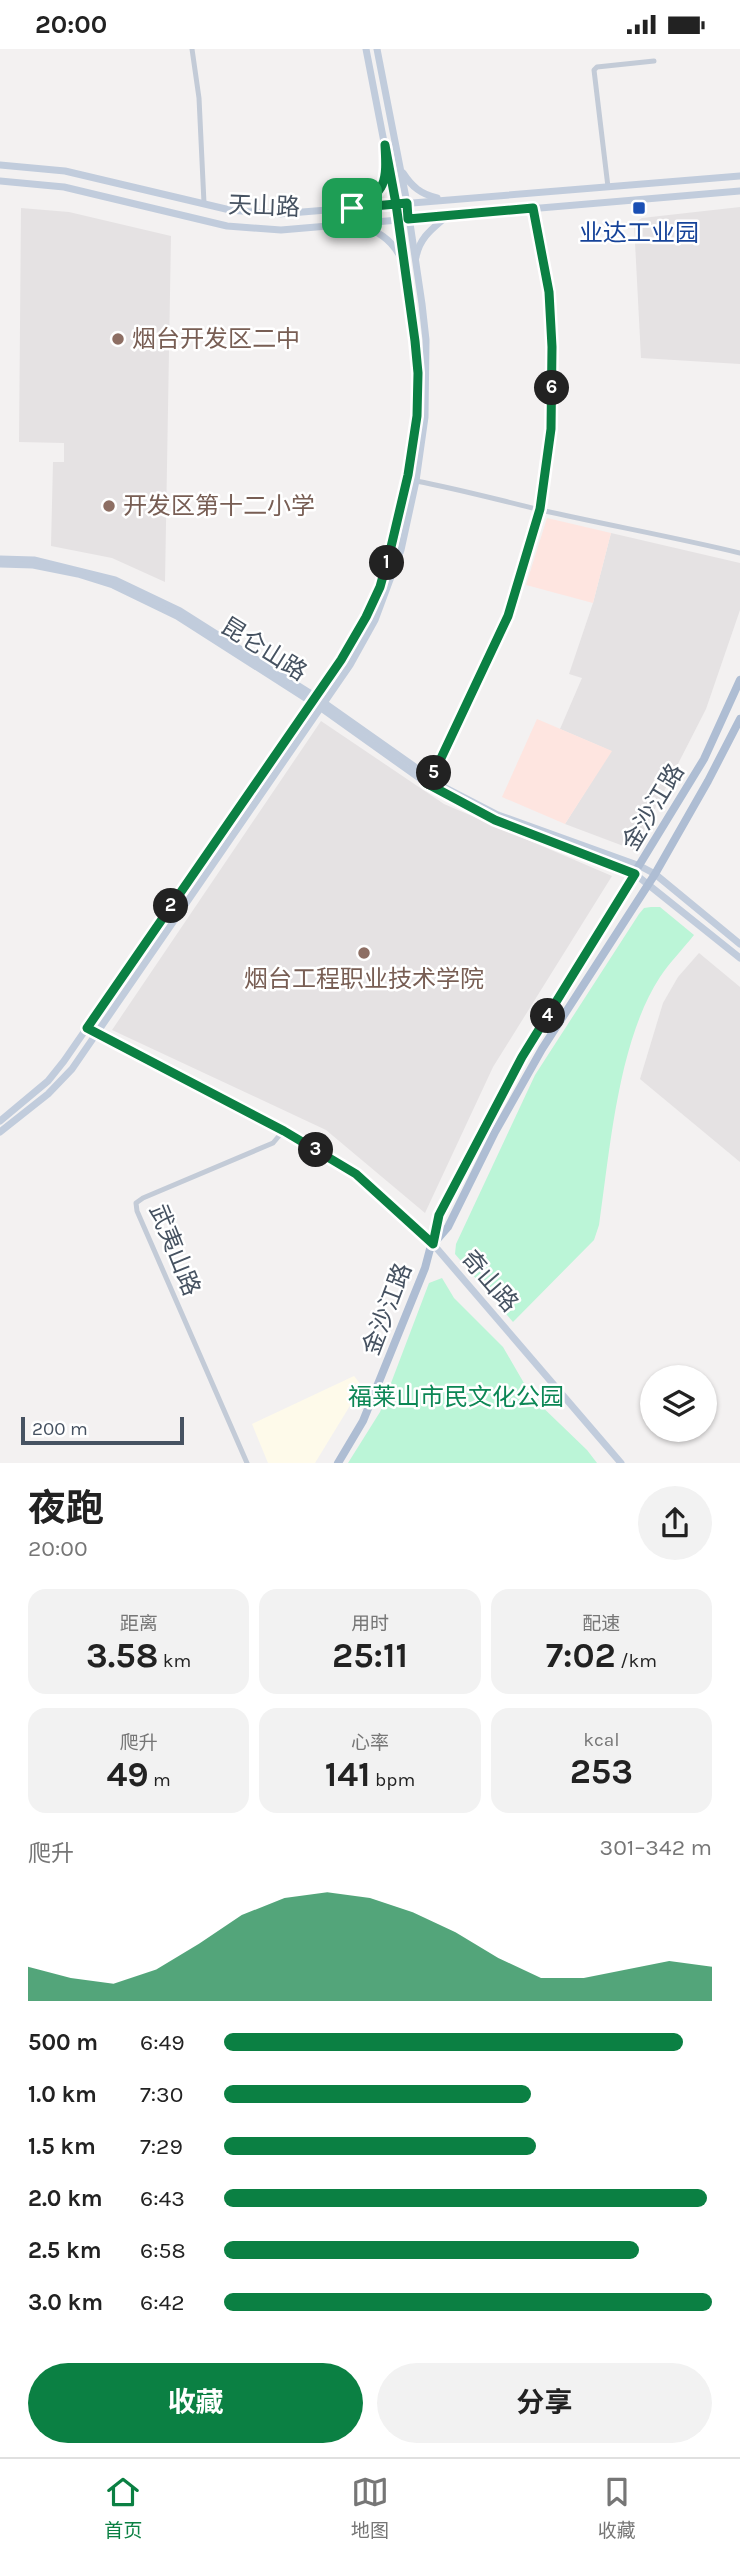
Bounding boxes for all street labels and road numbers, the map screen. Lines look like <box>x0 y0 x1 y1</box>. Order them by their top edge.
street label: 天山路 <box>228 191 300 221</box>
street label: 昆仑山路 <box>216 612 312 686</box>
street label: 金沙江路 <box>616 759 690 855</box>
street label: 武夷山路 <box>144 1200 206 1300</box>
street label: 奇山路 <box>456 1245 524 1317</box>
street label: 金沙江路 <box>357 1259 417 1359</box>

